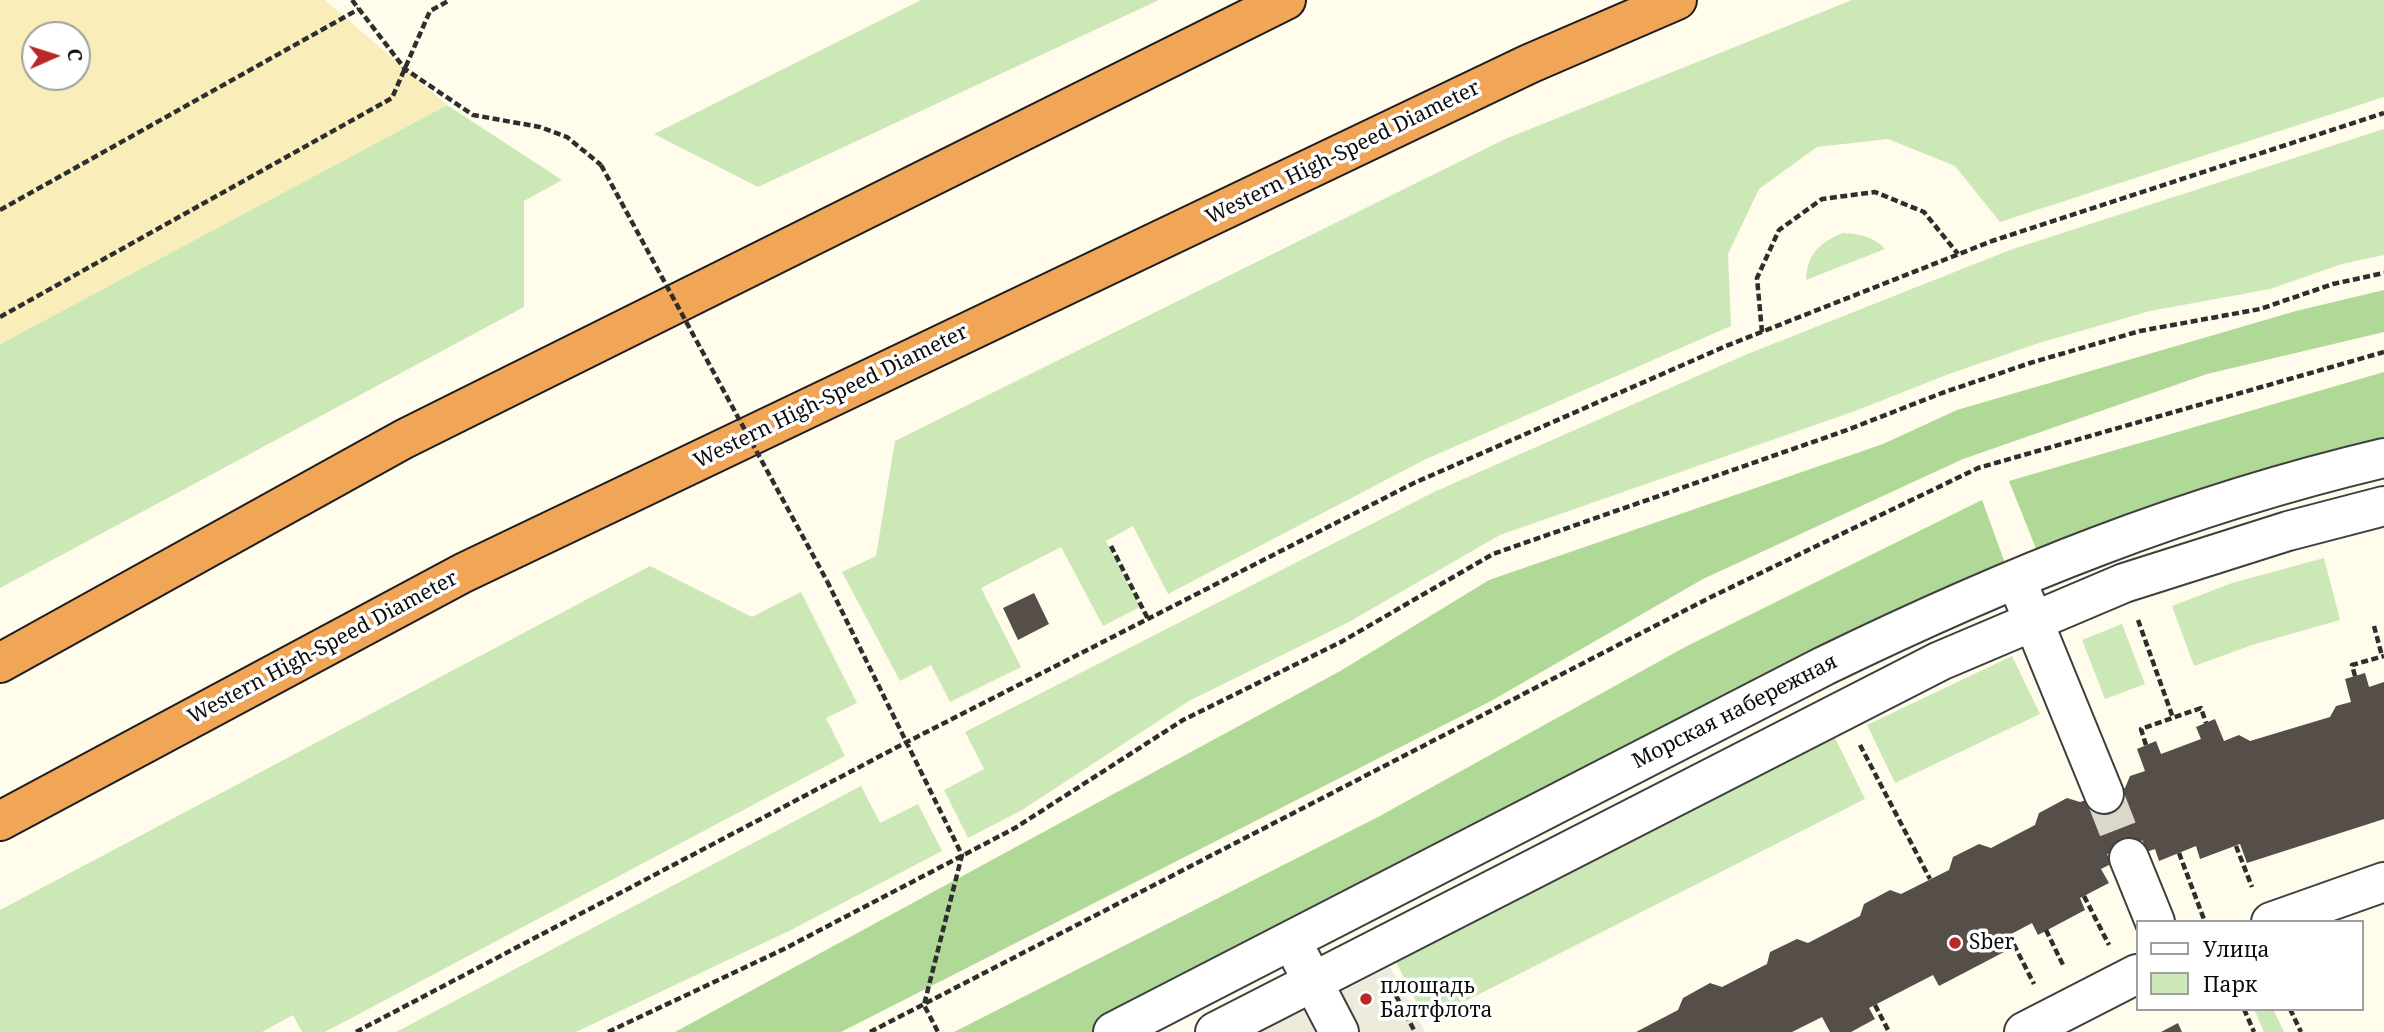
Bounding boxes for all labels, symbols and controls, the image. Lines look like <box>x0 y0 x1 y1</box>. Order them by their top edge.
north arrow <box>21 21 91 91</box>
text: С <box>62 48 88 62</box>
street label: Western High-Speed Diameter <box>1202 75 1484 231</box>
street label: Western High-Speed Diameter <box>690 319 972 475</box>
street label: Western High-Speed Diameter <box>184 566 462 730</box>
street label: Морская набережная <box>1628 649 1842 775</box>
legend <box>2136 920 2363 1011</box>
place label: Sber <box>1969 930 2014 956</box>
marker: Sber <box>1947 935 1963 951</box>
text: Улица <box>2203 935 2270 963</box>
text: Парк <box>2203 970 2257 998</box>
place label: площадь Балтфлота <box>1380 974 1493 1024</box>
marker: площадь Балтфлота <box>1358 991 1374 1007</box>

